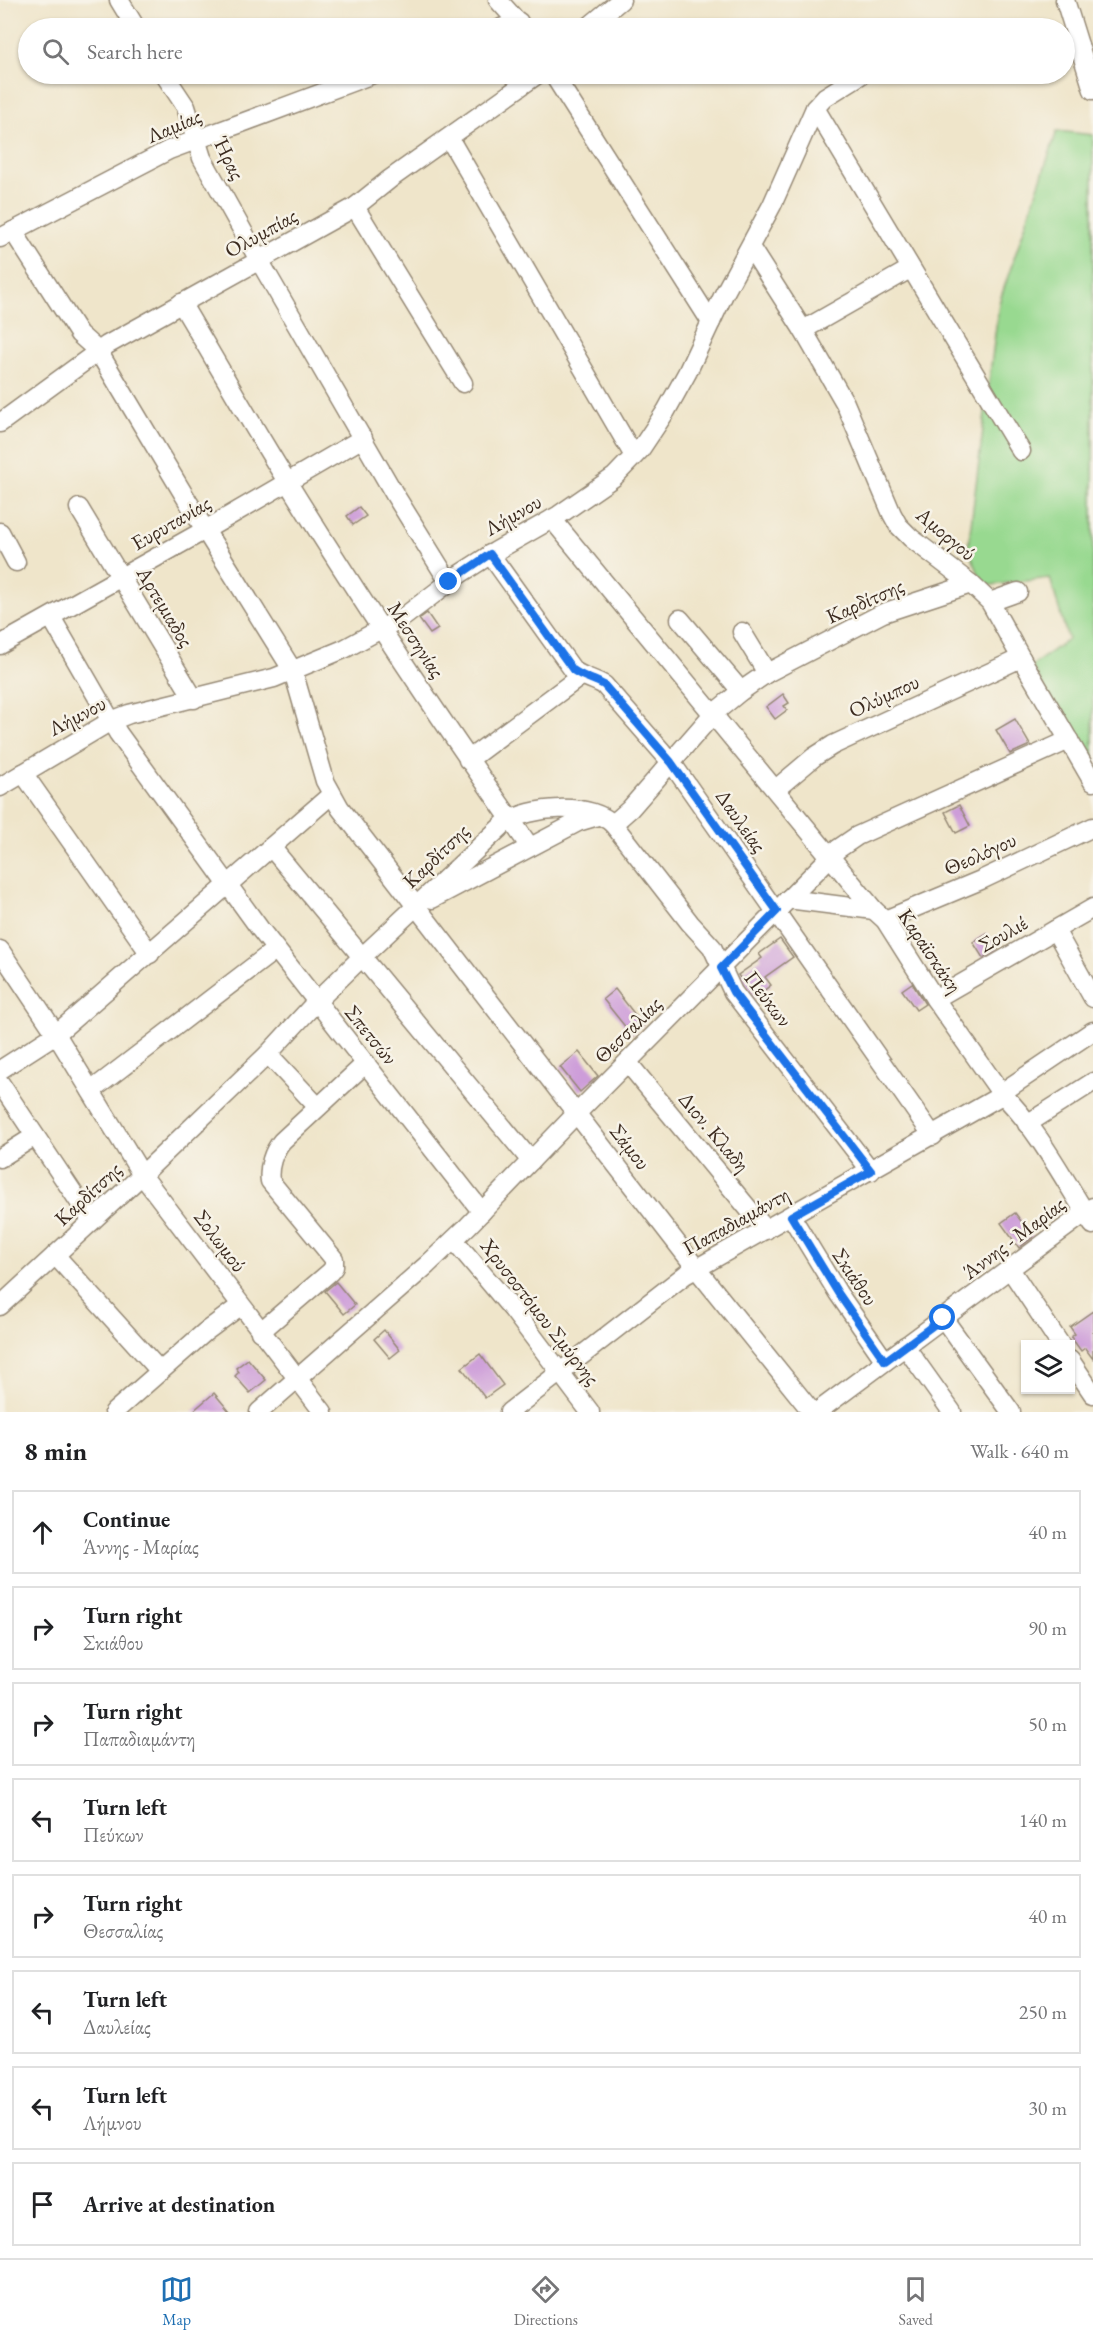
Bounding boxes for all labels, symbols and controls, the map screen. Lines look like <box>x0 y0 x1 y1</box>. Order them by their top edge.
search box <box>18 18 1075 84</box>
icon: search <box>39 35 72 68</box>
text: Search here <box>87 37 182 66</box>
street label: Λαμίας <box>141 102 205 150</box>
street label: Ήρας <box>207 132 252 184</box>
street label: Ολυμπίας <box>220 202 302 264</box>
street label: Λήμνου <box>479 488 546 542</box>
street label: Ευρυτανίας <box>126 489 215 556</box>
street label: Αμοργού <box>910 500 982 566</box>
street label: Αρτεμιαδος <box>130 561 200 652</box>
route end <box>435 568 461 594</box>
street label: Καρδίτσης <box>822 572 908 630</box>
street label: Μεσσηνίας <box>382 596 451 683</box>
street label: Ολύμπου <box>844 668 923 724</box>
street label: Λήμνου <box>42 689 110 742</box>
street label: Δαυλείας <box>710 784 773 858</box>
street label: Καρδίτσης <box>397 817 475 894</box>
street label: Θεολόγου <box>939 826 1020 881</box>
street label: Καραϊσκάκη <box>892 903 968 998</box>
street label: Σουλιέ <box>973 909 1032 958</box>
street label: Πεύκων <box>738 965 798 1032</box>
street label: Θεσσαλίας <box>588 990 667 1069</box>
street label: Σπετσών <box>339 999 404 1070</box>
street label: Διον. Κλαδη <box>673 1086 756 1178</box>
street label: Σάμου <box>604 1118 657 1175</box>
street label: Καρδίτσης <box>48 1156 127 1231</box>
street label: Παπαδιαμάντη <box>678 1180 794 1261</box>
street label: Άννης - Μαρίας <box>956 1190 1070 1286</box>
street label: Σολωμού <box>188 1204 253 1277</box>
street label: Χρυσοστόμου Σμύρνης <box>474 1232 606 1390</box>
street label: Σκιάθου <box>826 1243 884 1311</box>
route start <box>929 1304 955 1330</box>
map controls <box>1021 1340 1075 1394</box>
button: layers <box>1021 1340 1075 1394</box>
text: 8 min <box>24 1434 87 1468</box>
text: Walk · 640 m <box>970 1438 1069 1464</box>
text: Continue <box>83 1505 170 1534</box>
icon: ahead <box>26 1516 59 1549</box>
text: 40 m <box>1028 1519 1067 1545</box>
text: Άννης - Μαρίας <box>83 1534 199 1560</box>
text: Turn right <box>83 1601 182 1630</box>
icon: right <box>26 1612 59 1645</box>
text: 90 m <box>1028 1615 1067 1641</box>
text: Σκιάθου <box>83 1630 144 1656</box>
text: Turn right <box>83 1697 182 1726</box>
icon: right <box>26 1708 59 1741</box>
text: 50 m <box>1028 1711 1067 1737</box>
text: Παπαδιαμάντη <box>83 1726 196 1752</box>
text: Turn left <box>83 1793 167 1822</box>
icon: left <box>26 1804 59 1837</box>
text: 140 m <box>1019 1807 1067 1833</box>
text: Πεύκων <box>83 1822 144 1848</box>
text: Turn right <box>83 1889 182 1918</box>
icon: right <box>26 1900 59 1933</box>
text: 40 m <box>1028 1903 1067 1929</box>
text: Θεσσαλίας <box>83 1918 163 1944</box>
text: Turn left <box>83 1985 167 2014</box>
icon: left <box>26 1996 59 2029</box>
text: 250 m <box>1019 1999 1067 2025</box>
text: Δαυλείας <box>83 2014 151 2040</box>
text: Turn left <box>83 2081 167 2110</box>
icon: left <box>26 2092 59 2125</box>
text: 30 m <box>1028 2095 1067 2121</box>
text: Λήμνου <box>83 2110 142 2136</box>
icon: arrive <box>26 2188 59 2221</box>
text: Arrive at destination <box>83 2190 275 2219</box>
tab: Map <box>160 2273 193 2330</box>
tab: Directions <box>514 2273 578 2330</box>
tab: Saved <box>898 2273 933 2330</box>

